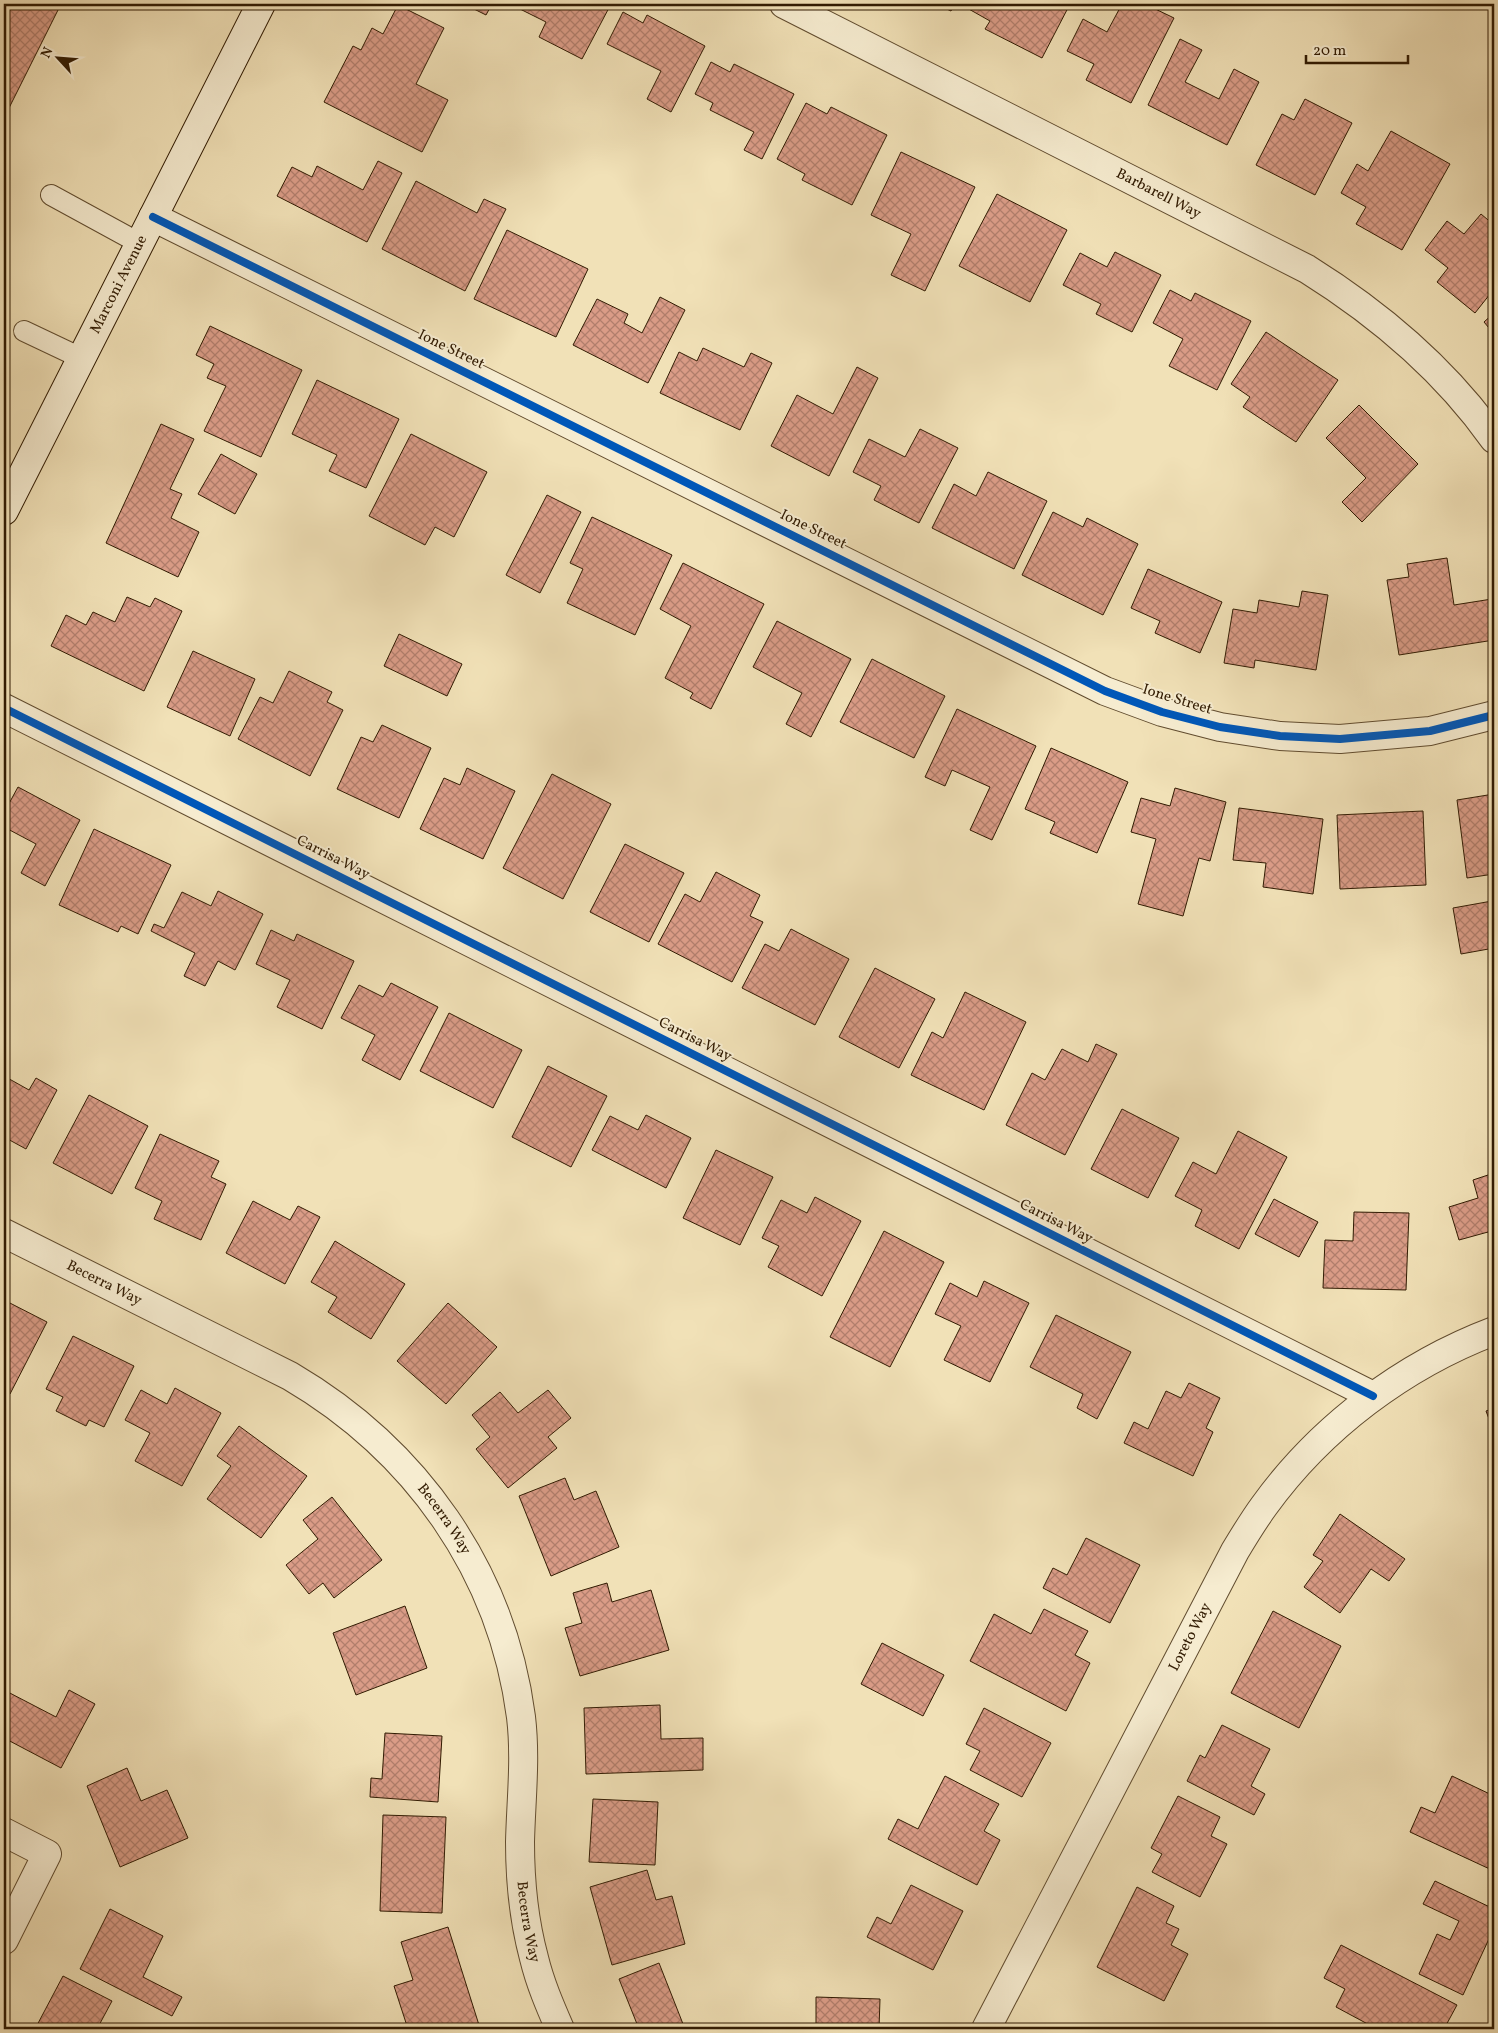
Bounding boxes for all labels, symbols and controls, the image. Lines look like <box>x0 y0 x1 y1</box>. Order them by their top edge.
north arrow <box>32 32 82 82</box>
scale bar <box>1306 32 1408 64</box>
text: 20 m <box>1313 41 1346 62</box>
text: N <box>37 44 58 62</box>
street label: Barbarell Way <box>1112 163 1205 224</box>
street label: Marconi Avenue <box>85 231 153 337</box>
street label: Ione Street <box>414 325 488 375</box>
street label: Ione Street <box>776 505 850 555</box>
street label: Ione Street <box>1140 679 1214 721</box>
street label: Carrisa Way <box>293 831 373 885</box>
street label: Carrisa Way <box>655 1013 735 1067</box>
street label: Carrisa Way <box>1016 1195 1096 1249</box>
street label: Becerra Way <box>63 1255 146 1311</box>
street label: Becerra Way <box>412 1479 476 1559</box>
street label: Loreto Way <box>1164 1599 1217 1675</box>
street label: Becerra Way <box>511 1880 545 1965</box>

